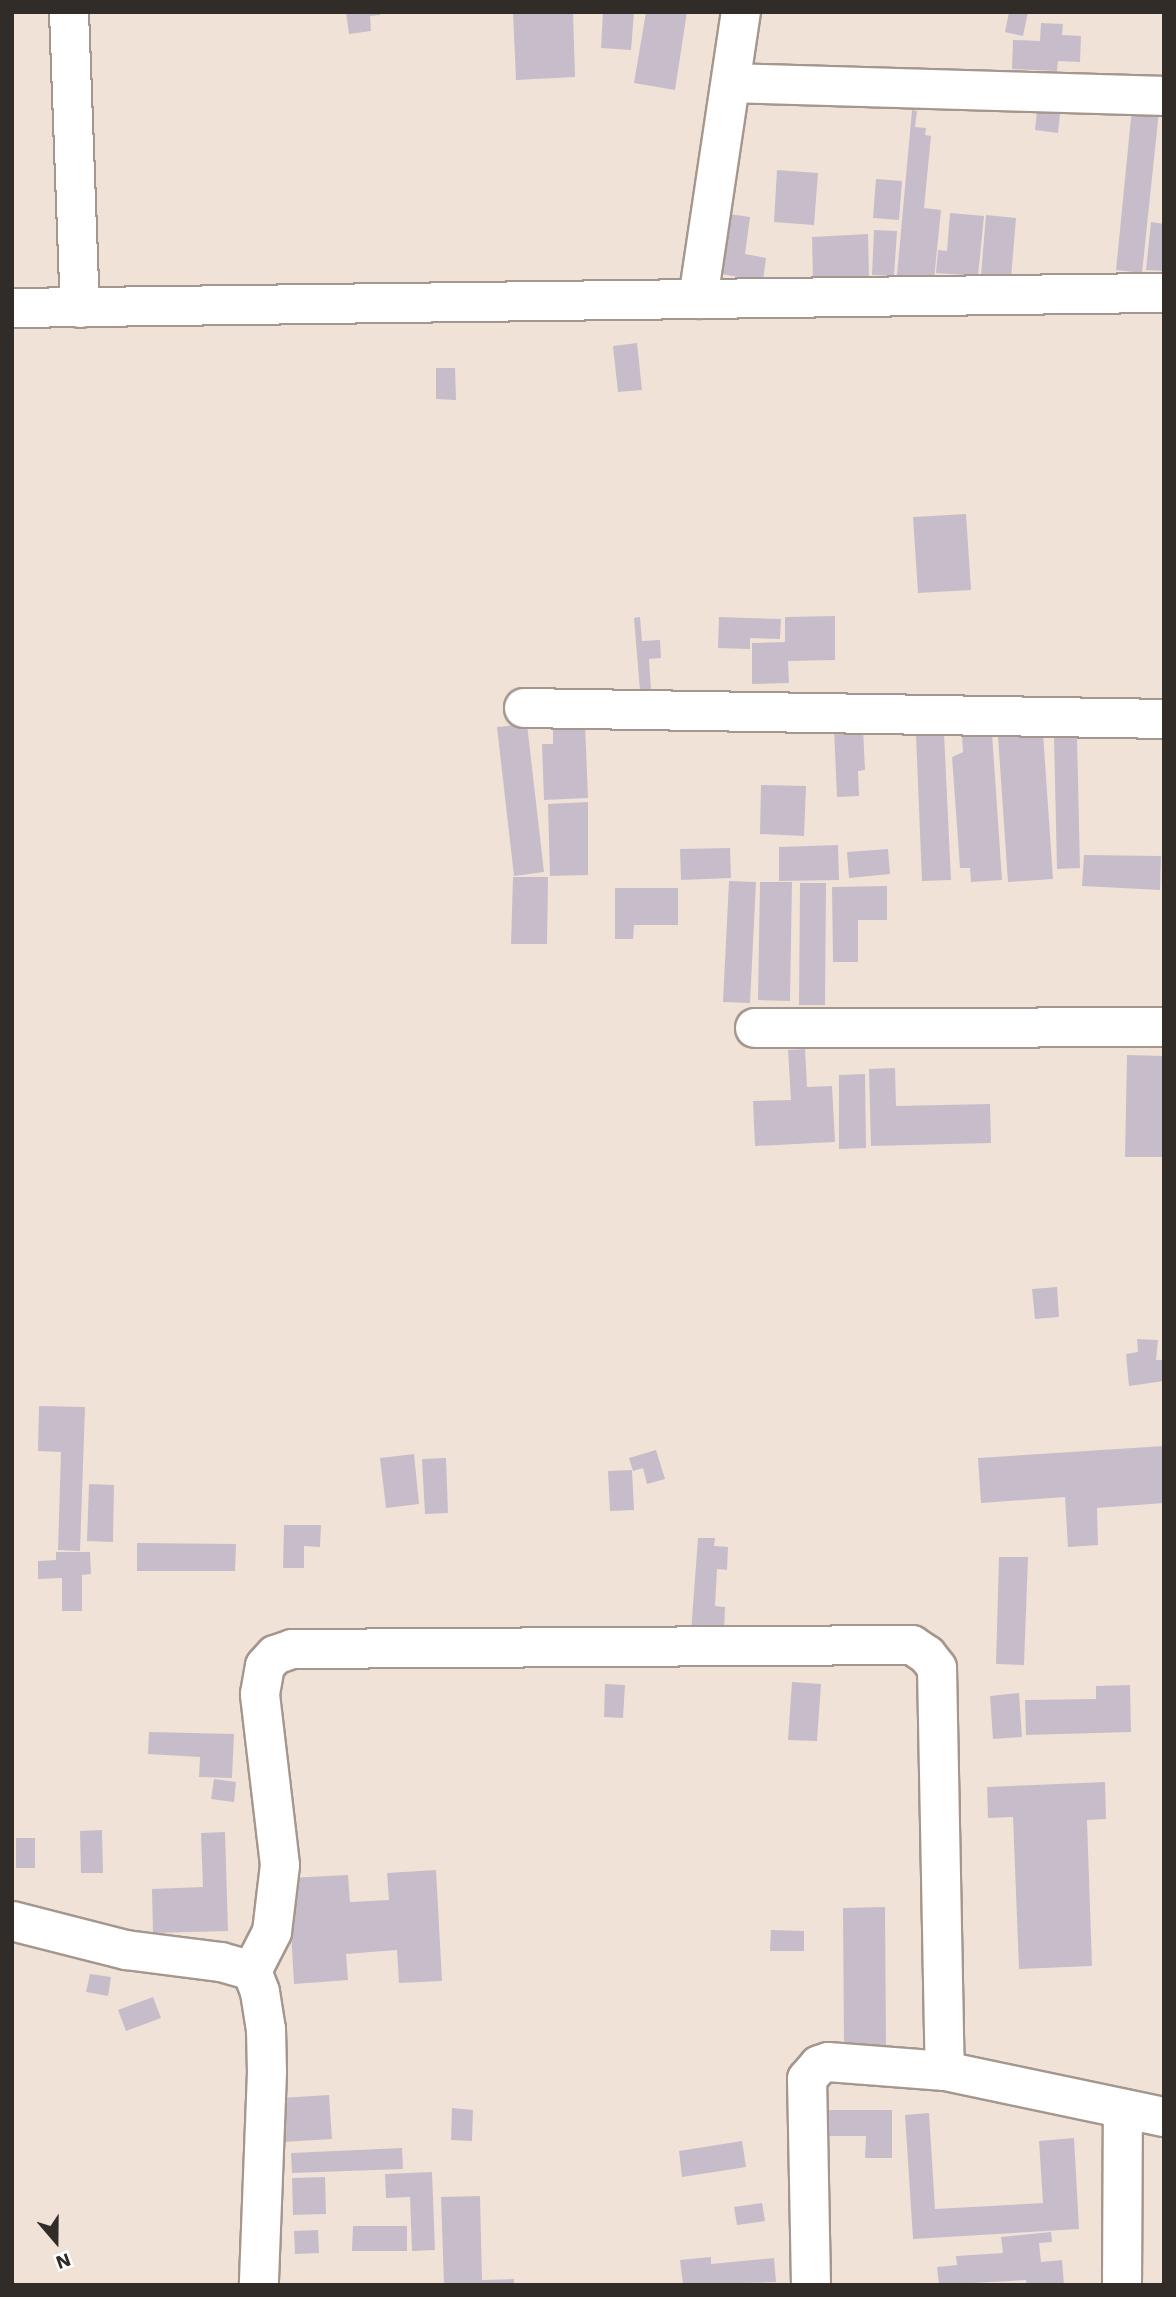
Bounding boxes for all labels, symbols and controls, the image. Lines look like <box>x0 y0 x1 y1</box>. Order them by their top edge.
north arrow <box>21 2206 91 2276</box>
text: N <box>53 2248 74 2274</box>

